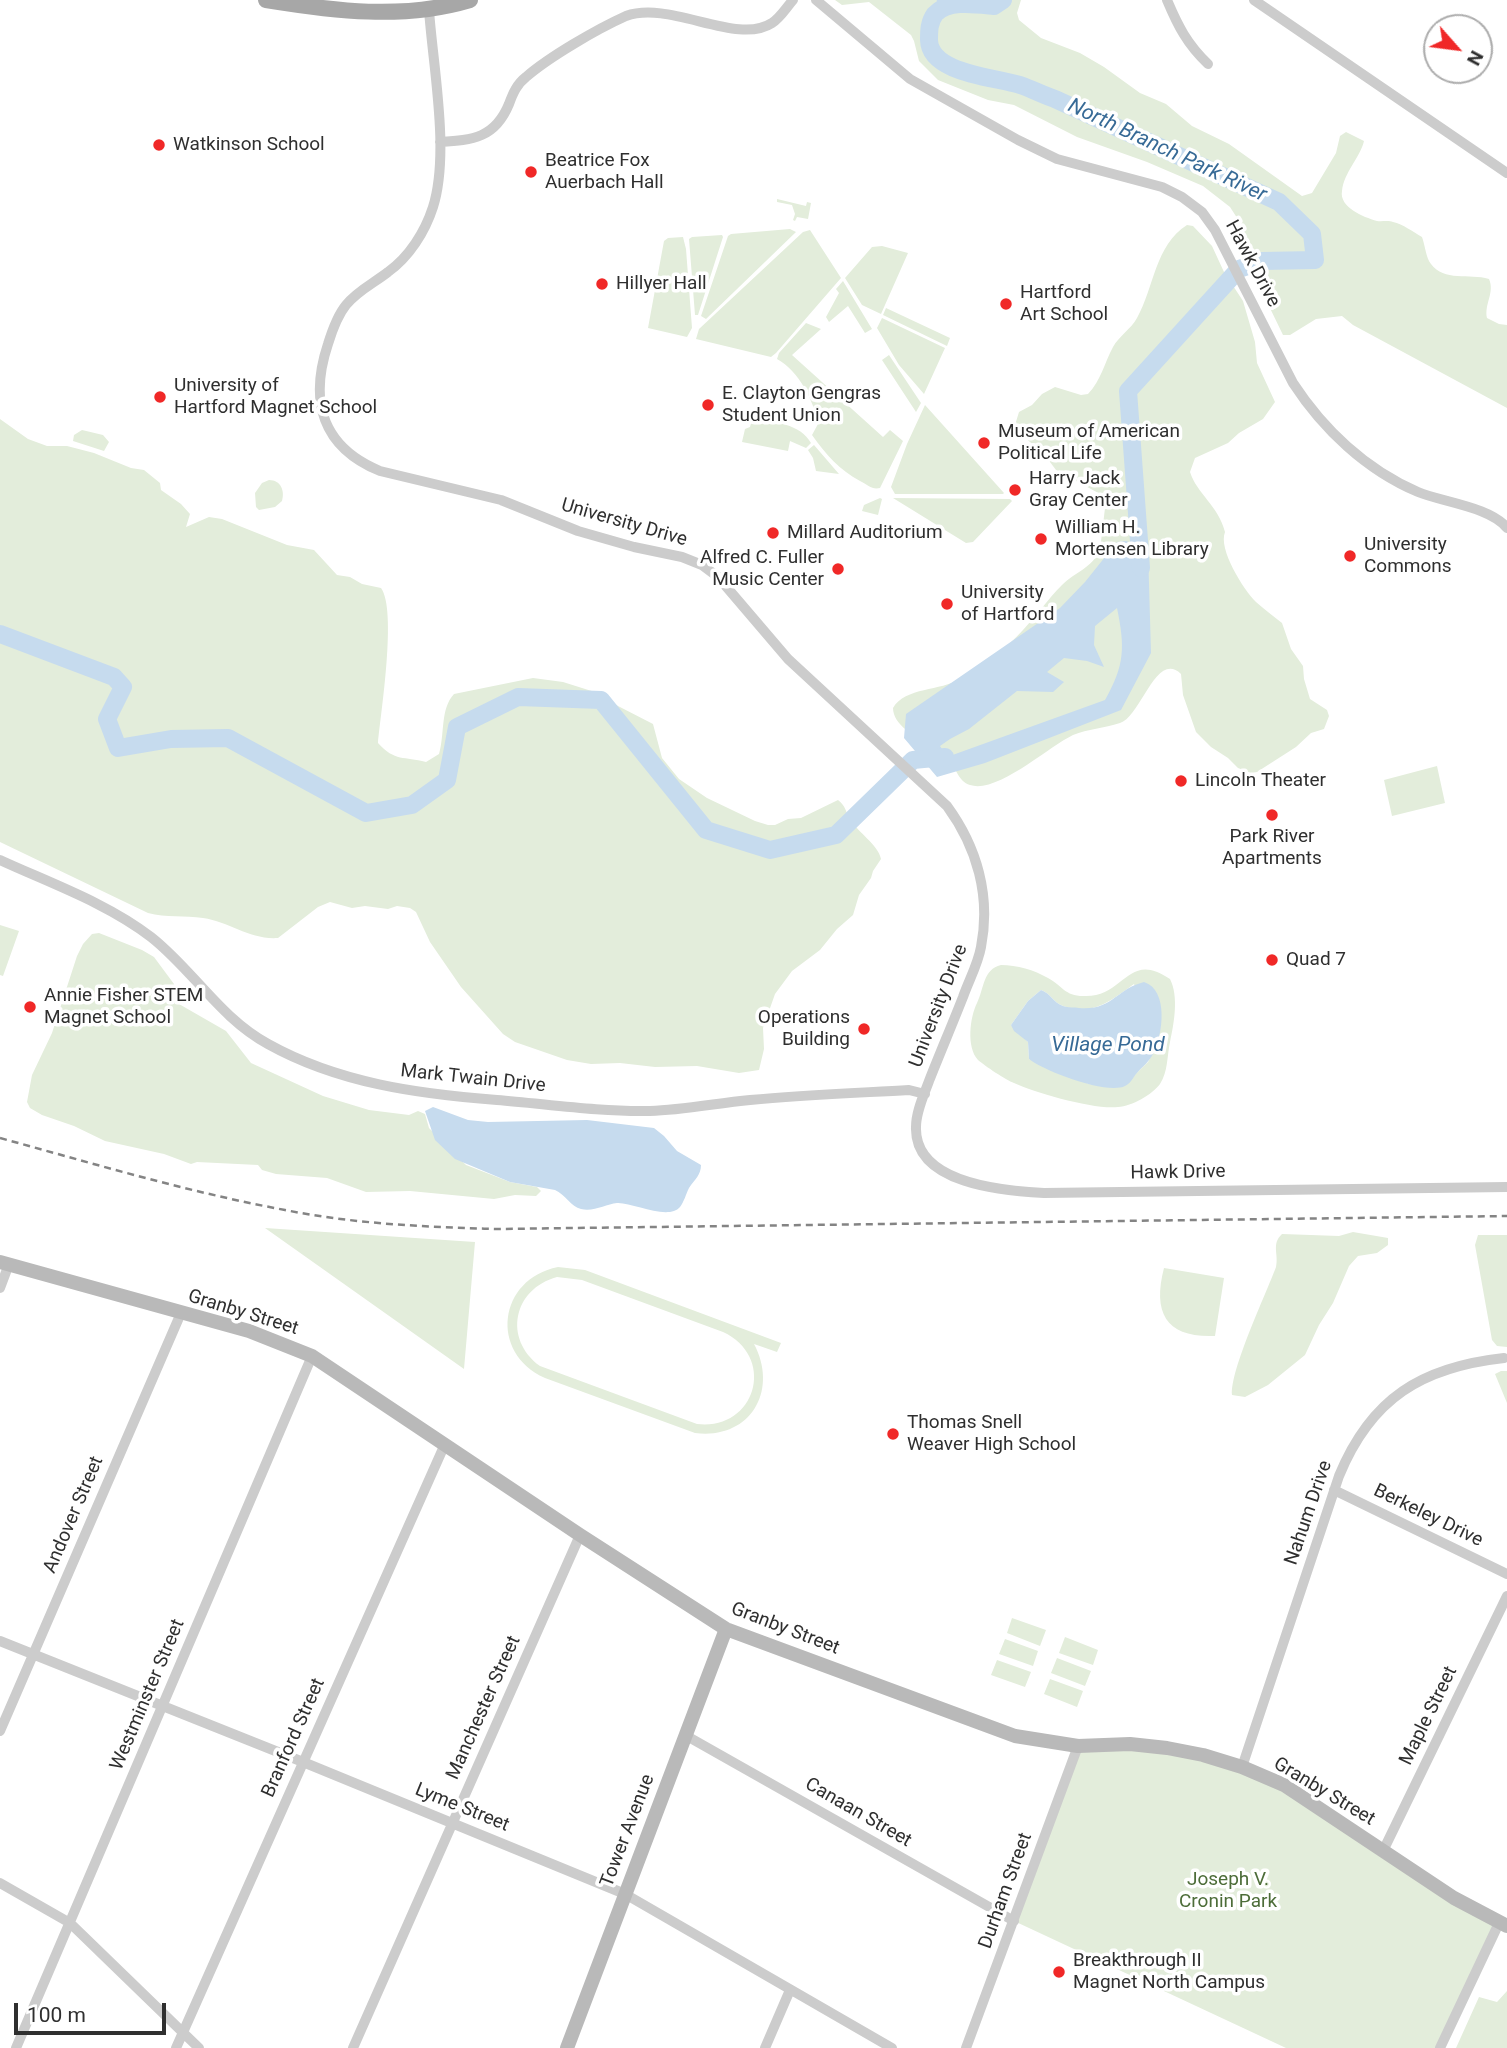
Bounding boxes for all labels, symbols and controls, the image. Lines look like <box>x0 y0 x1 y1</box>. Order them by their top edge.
north arrow <box>1423 14 1493 84</box>
text: N <box>1462 47 1489 69</box>
water label: North Branch Park River <box>1064 94 1270 208</box>
place label: Watkinson School <box>173 134 325 156</box>
marker: Watkinson School <box>151 137 167 153</box>
place label: Beatrice Fox Auerbach Hall <box>545 150 664 194</box>
marker: Beatrice Fox Auerbach Hall <box>523 164 539 180</box>
street label: Hawk Drive <box>1220 217 1284 311</box>
place label: Hillyer Hall <box>616 273 707 295</box>
marker: Hillyer Hall <box>594 276 610 292</box>
place label: Hartford Art School <box>1020 282 1108 326</box>
marker: Hartford Art School <box>998 296 1014 312</box>
place label: University of Hartford Magnet School <box>174 375 377 419</box>
place label: E. Clayton Gengras Student Union <box>722 383 881 427</box>
marker: University of Hartford Magnet School <box>152 389 168 405</box>
marker: E. Clayton Gengras Student Union <box>700 397 716 413</box>
place label: Museum of American Political Life <box>998 421 1180 465</box>
marker: Museum of American Political Life <box>976 435 992 451</box>
place label: Harry Jack Gray Center <box>1029 468 1128 512</box>
marker: Harry Jack Gray Center <box>1007 482 1023 498</box>
street label: University Drive <box>558 494 690 552</box>
place label: William H. Mortensen Library <box>1055 517 1209 561</box>
place label: Millard Auditorium <box>787 522 943 544</box>
marker: Millard Auditorium <box>765 525 781 541</box>
marker: William H. Mortensen Library <box>1033 531 1049 547</box>
place label: University Commons <box>1364 534 1452 578</box>
place label: Alfred C. Fuller Music Center <box>700 547 824 591</box>
marker: University Commons <box>1342 548 1358 564</box>
marker: Alfred C. Fuller Music Center <box>830 561 846 577</box>
place label: University of Hartford <box>961 582 1055 626</box>
marker: University of Hartford <box>939 596 955 612</box>
place label: Lincoln Theater <box>1195 770 1326 792</box>
marker: Lincoln Theater <box>1173 773 1189 789</box>
marker: Park River Apartments <box>1264 807 1280 823</box>
place label: Park River Apartments <box>1222 826 1322 870</box>
street label: University Drive <box>905 941 973 1071</box>
place label: Quad 7 <box>1286 949 1346 971</box>
marker: Quad 7 <box>1264 952 1280 968</box>
place label: Annie Fisher STEM Magnet School <box>44 985 203 1029</box>
marker: Annie Fisher STEM Magnet School <box>22 999 38 1015</box>
place label: Operations Building <box>758 1007 850 1051</box>
marker: Operations Building <box>856 1021 872 1037</box>
water label: Village Pond <box>1051 1033 1165 1059</box>
street label: Mark Twain Drive <box>399 1060 547 1098</box>
street label: Hawk Drive <box>1130 1161 1226 1185</box>
street label: Granby Street <box>185 1285 301 1341</box>
place label: Thomas Snell Weaver High School <box>907 1412 1076 1456</box>
marker: Thomas Snell Weaver High School <box>885 1426 901 1442</box>
street label: Andover Street <box>39 1453 109 1577</box>
street label: Nahum Drive <box>1280 1458 1338 1568</box>
street label: Berkeley Drive <box>1370 1480 1486 1552</box>
street label: Granby Street <box>728 1598 842 1660</box>
street label: Westminster Street <box>106 1616 190 1774</box>
street label: Manchester Street <box>442 1632 526 1784</box>
street label: Maple Street <box>1395 1663 1463 1769</box>
street label: Branford Street <box>258 1675 330 1801</box>
street label: Granby Street <box>1269 1753 1379 1831</box>
street label: Tower Avenue <box>596 1771 660 1891</box>
street label: Canaan Street <box>801 1773 915 1853</box>
street label: Lyme Street <box>412 1779 512 1837</box>
street label: Durham Street <box>974 1830 1038 1952</box>
park label: Joseph V. Cronin Park <box>1179 1869 1277 1913</box>
place label: Breakthrough II Magnet North Campus <box>1073 1950 1265 1994</box>
marker: Breakthrough II Magnet North Campus <box>1051 1964 1067 1980</box>
scale bar <box>18 1988 170 2032</box>
text: 100 m <box>27 2003 86 2027</box>

